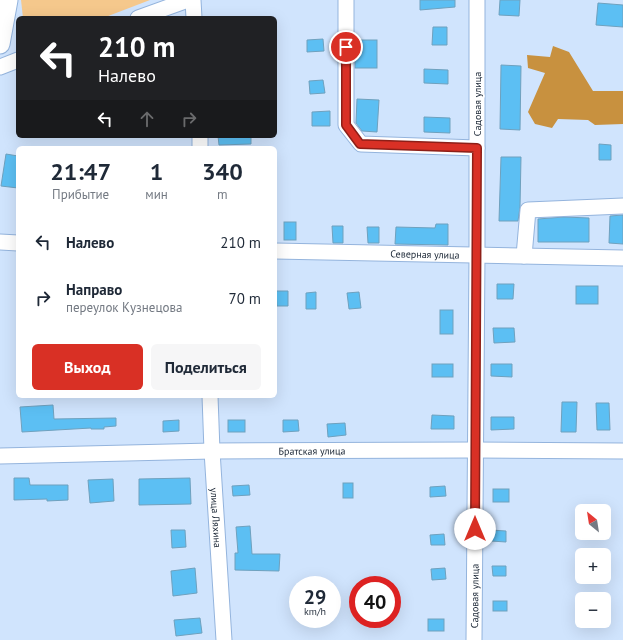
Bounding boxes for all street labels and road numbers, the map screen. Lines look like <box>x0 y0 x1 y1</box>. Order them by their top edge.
street label: Садовая улица <box>471 72 484 136</box>
street label: Северная улица <box>390 247 460 261</box>
street label: Братская улица <box>278 444 345 457</box>
street label: улица Ляхина <box>208 487 225 548</box>
street label: Садовая улица <box>468 564 481 628</box>

